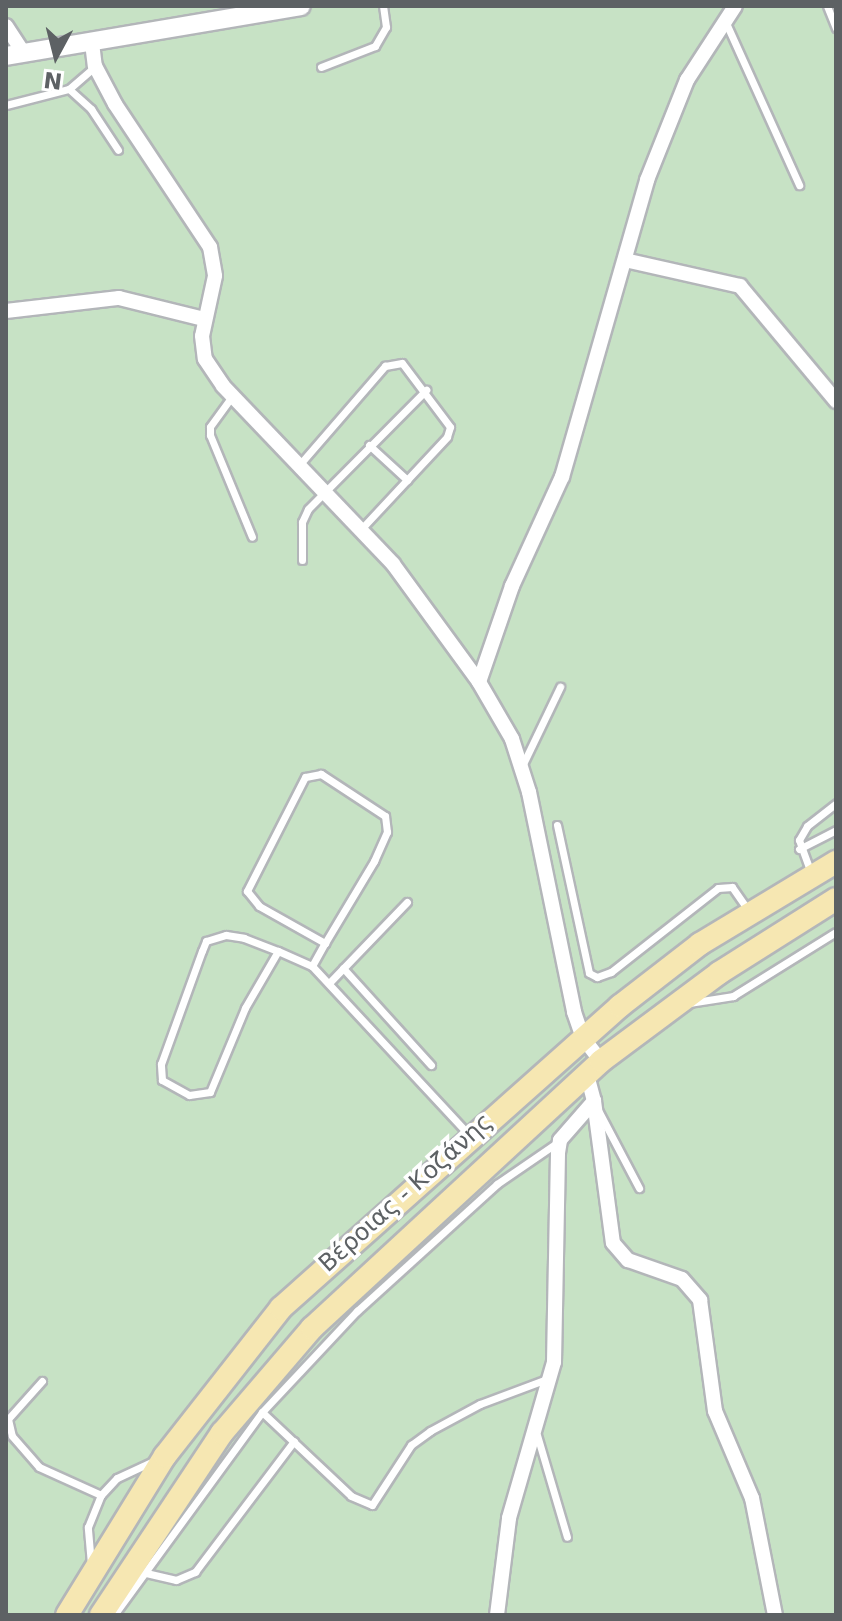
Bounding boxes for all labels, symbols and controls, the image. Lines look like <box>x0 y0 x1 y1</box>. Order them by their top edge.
north arrow <box>16 16 96 96</box>
text: N <box>42 67 64 94</box>
street label: Βέροιας - Κοζάνης <box>313 1108 499 1278</box>

